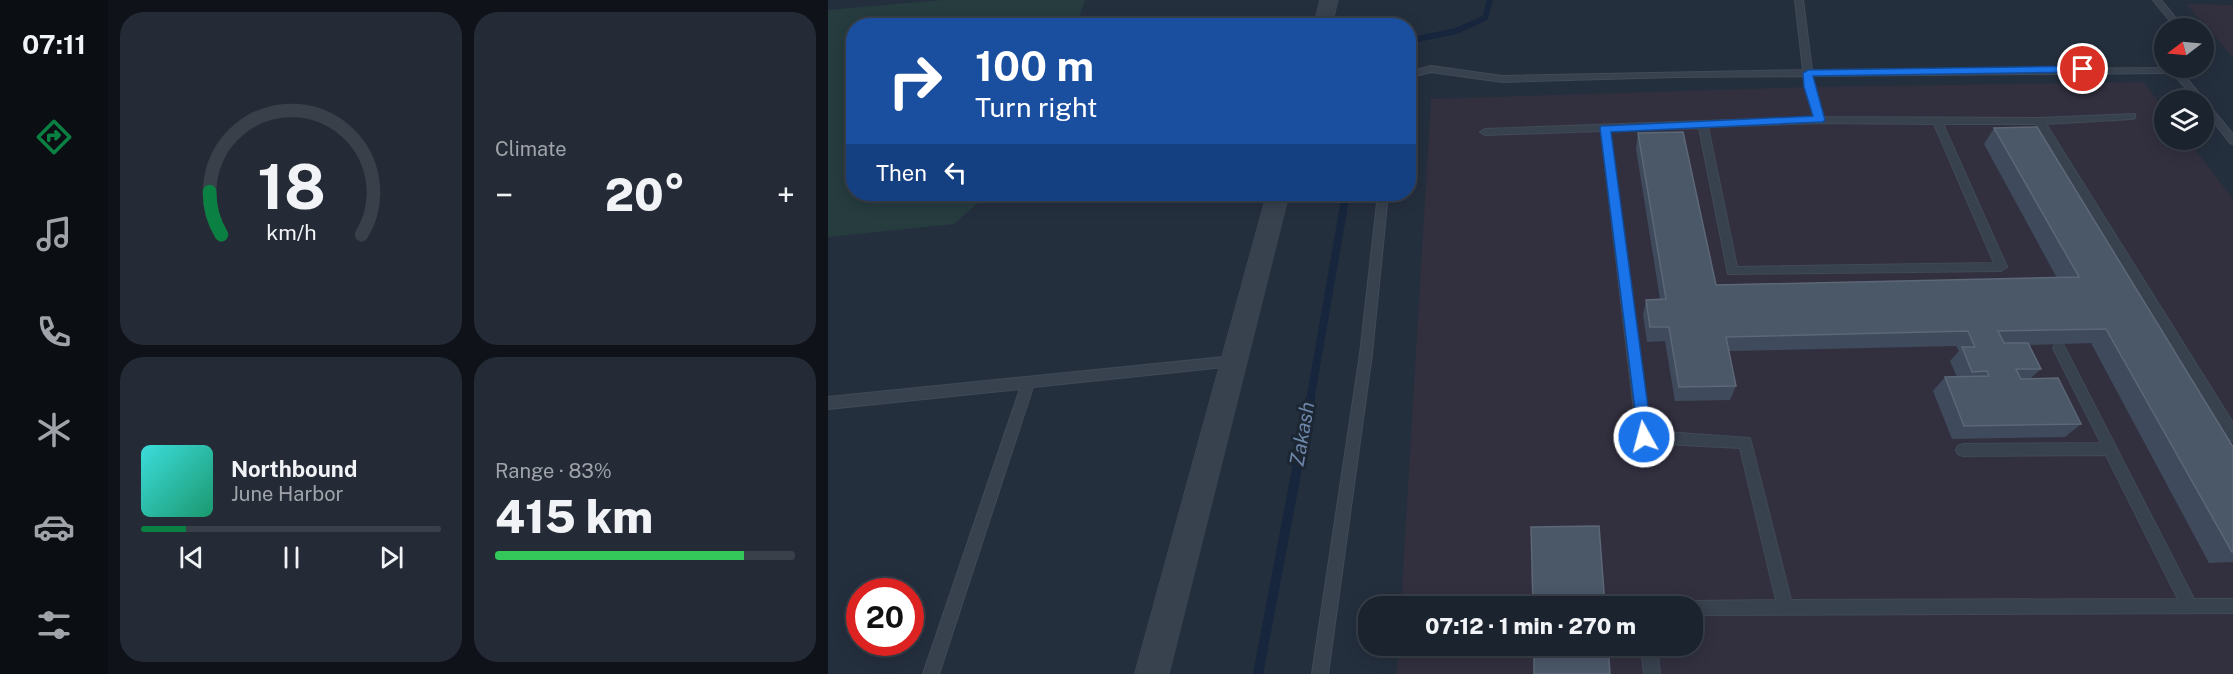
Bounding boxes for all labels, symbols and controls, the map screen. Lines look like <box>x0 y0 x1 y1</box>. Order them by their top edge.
north arrow <box>2154 18 2214 78</box>
map controls <box>2154 18 2214 150</box>
text: 07:11 <box>22 28 86 60</box>
text: 100 m <box>975 41 1094 90</box>
icon: right <box>876 42 954 120</box>
pin <box>2057 43 2108 94</box>
icon: arrive <box>2066 52 2099 85</box>
button: layers <box>2154 90 2214 150</box>
text: Turn right <box>975 91 1098 123</box>
icon: directions <box>33 116 75 158</box>
text: Climate <box>495 137 567 161</box>
text: 18 <box>257 150 325 223</box>
icon: left <box>939 156 972 189</box>
text: Then <box>876 160 927 186</box>
text: 20° <box>605 168 685 221</box>
text: − <box>495 176 513 214</box>
text: + <box>777 176 795 214</box>
icon: music <box>33 213 75 255</box>
text: km/h <box>266 221 316 246</box>
icon: phone <box>33 311 75 353</box>
water label: Zakash <box>1285 400 1319 468</box>
position arrow <box>1612 405 1676 469</box>
icon: climate <box>33 409 75 451</box>
text: Northbound <box>231 456 357 482</box>
text: Range · 83% <box>495 459 612 483</box>
text: June Harbor <box>231 482 343 506</box>
text: 415 km <box>495 490 653 543</box>
icon: car <box>33 506 75 548</box>
icon: previous <box>175 541 208 574</box>
icon: pause <box>275 541 308 574</box>
icon: next <box>375 541 408 574</box>
speed limit sign: 20 <box>846 578 924 656</box>
icon: filters <box>33 604 75 646</box>
text: 07:12 · 1 min · 270 m <box>1425 613 1636 639</box>

